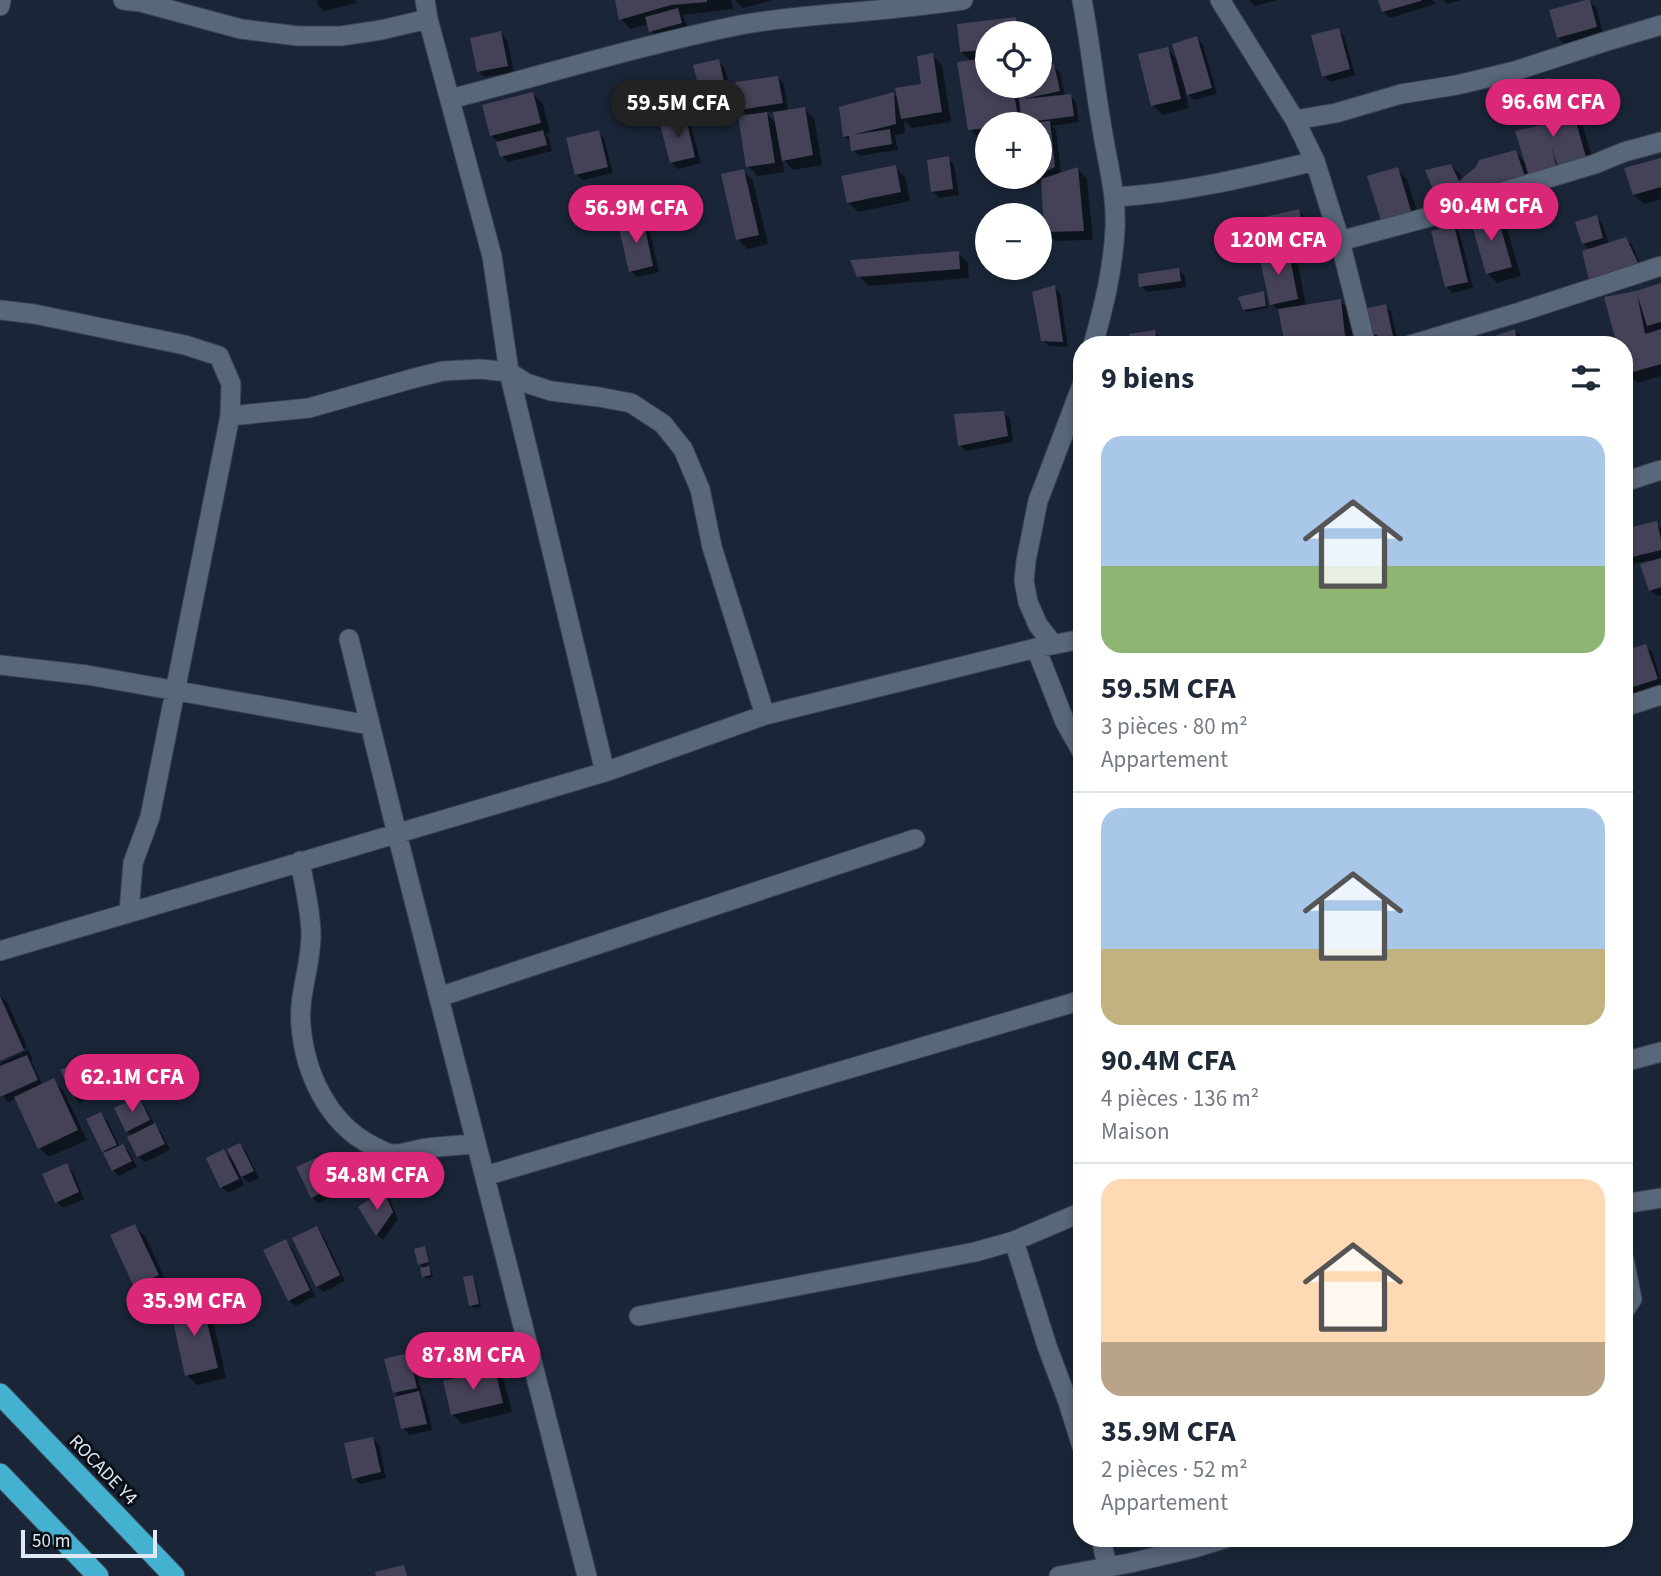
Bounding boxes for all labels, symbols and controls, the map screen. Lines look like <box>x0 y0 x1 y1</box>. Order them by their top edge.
map controls <box>975 21 1052 280</box>
button: locate <box>975 21 1052 98</box>
pin: 59.5M CFA <box>598 80 758 140</box>
pin: 96.6M CFA <box>1473 80 1633 139</box>
text: 96.6M CFA <box>1501 85 1605 118</box>
text: 59.5M CFA <box>626 86 730 119</box>
button: + <box>975 112 1052 189</box>
pin: 90.4M CFA <box>1411 184 1571 243</box>
pin: 56.9M CFA <box>556 186 716 245</box>
text: 90.4M CFA <box>1439 189 1543 222</box>
text: 56.9M CFA <box>584 191 688 224</box>
button: − <box>975 203 1052 280</box>
pin: 120M CFA <box>1206 218 1350 277</box>
text: 120M CFA <box>1230 223 1326 256</box>
text: 9 biens <box>1101 357 1194 400</box>
icon: filters <box>1567 359 1605 397</box>
icon: home <box>1290 481 1416 607</box>
text: 59.5M CFA <box>1101 667 1236 710</box>
text: 3 pièces · 80 m² <box>1101 710 1248 743</box>
text: Appartement <box>1101 743 1228 776</box>
icon: home <box>1290 853 1416 979</box>
text: 90.4M CFA <box>1101 1039 1236 1082</box>
pin: 62.1M CFA <box>52 1054 212 1114</box>
text: 62.1M CFA <box>80 1060 184 1093</box>
text: 4 pièces · 136 m² <box>1101 1082 1259 1115</box>
text: Maison <box>1101 1115 1170 1148</box>
pin: 54.8M CFA <box>297 1152 457 1212</box>
text: 54.8M CFA <box>325 1158 429 1191</box>
icon: home <box>1290 1224 1416 1350</box>
pin: 35.9M CFA <box>114 1278 274 1338</box>
text: 35.9M CFA <box>142 1284 246 1317</box>
pin: 87.8M CFA <box>393 1332 553 1392</box>
text: 87.8M CFA <box>421 1338 525 1371</box>
text: 35.9M CFA <box>1101 1410 1236 1453</box>
street label: ROCADE Y4 <box>62 1429 143 1511</box>
text: 2 pièces · 52 m² <box>1101 1453 1248 1486</box>
text: Appartement <box>1101 1486 1228 1519</box>
scale bar <box>21 1527 158 1559</box>
text: 50 m <box>32 1528 70 1555</box>

